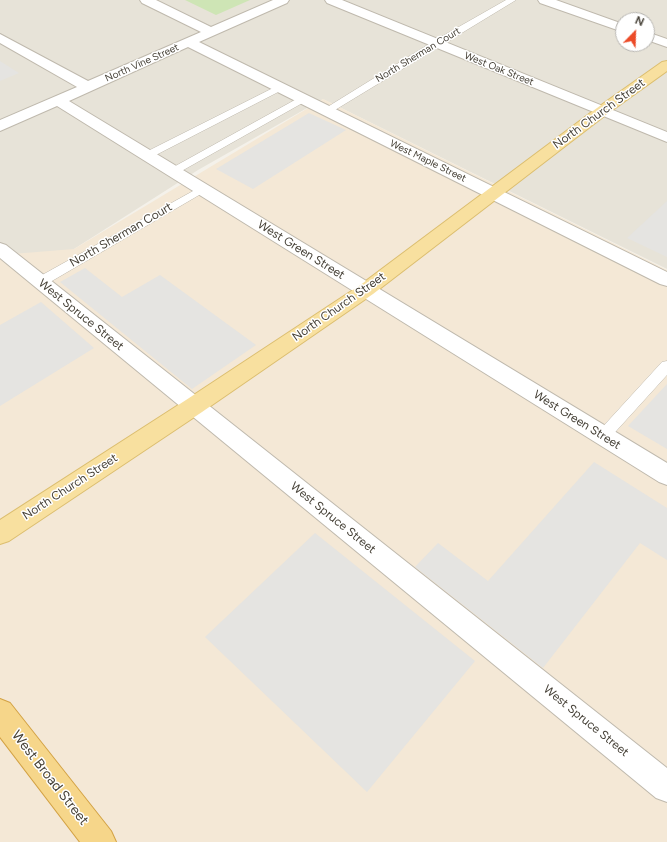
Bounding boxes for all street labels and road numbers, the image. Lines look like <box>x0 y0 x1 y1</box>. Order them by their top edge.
street label: North Sherman Court <box>373 25 463 85</box>
street label: North Vine Street <box>103 41 181 85</box>
street label: West Oak Street <box>463 50 535 88</box>
street label: North Church Street <box>550 76 648 152</box>
street label: West Maple Street <box>388 137 468 185</box>
street label: North Sherman Court <box>67 200 175 270</box>
street label: West Green Street <box>255 217 347 283</box>
street label: North Church Street <box>290 269 388 345</box>
street label: West Spruce Street <box>35 276 127 354</box>
street label: West Green Street <box>531 387 623 453</box>
street label: North Church Street <box>20 451 120 523</box>
street label: West Spruce Street <box>287 479 379 557</box>
street label: West Spruce Street <box>540 682 632 760</box>
street label: West Broad Street <box>8 727 92 829</box>

